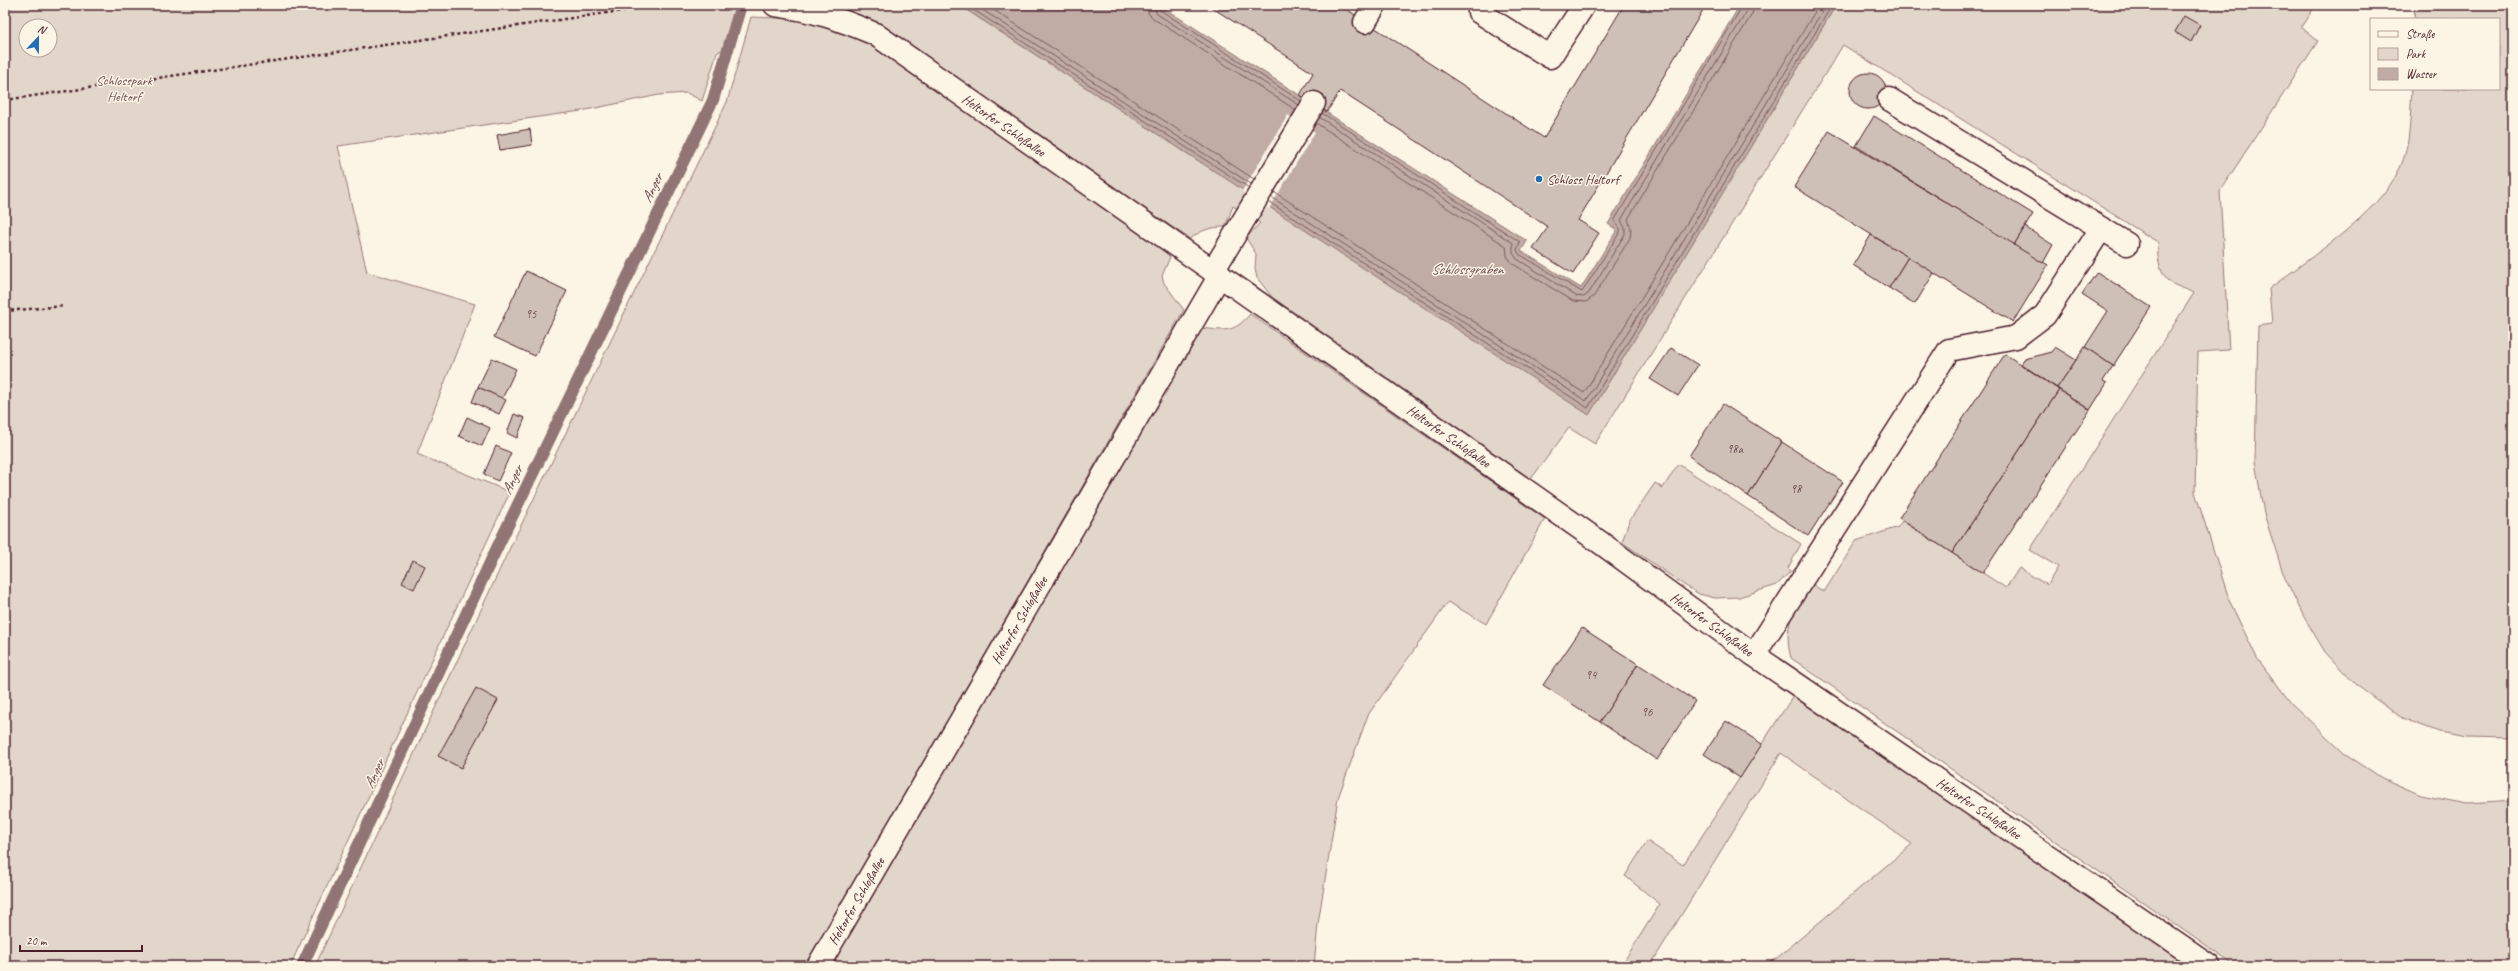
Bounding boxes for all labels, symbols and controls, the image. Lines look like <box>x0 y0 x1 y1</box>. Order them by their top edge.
north arrow <box>18 18 58 58</box>
legend <box>2370 18 2500 90</box>
text: N <box>36 21 50 37</box>
text: Straße <box>2406 26 2435 42</box>
text: Park <box>2406 46 2427 62</box>
text: Wasser <box>2406 66 2438 82</box>
park label: Schlosspark Heltorf <box>96 72 153 105</box>
street label: Heltorfer Schloßallee <box>959 90 1050 161</box>
water label: Anger <box>637 168 669 206</box>
place label: Schloss Heltorf <box>1547 171 1623 188</box>
marker: Schloss Heltorf <box>1534 174 1544 184</box>
water label: Schlossgraben <box>1431 260 1504 279</box>
house number: 95 <box>526 306 537 322</box>
street label: Heltorfer Schloßallee <box>1404 401 1495 472</box>
house number: 98a <box>1727 441 1744 457</box>
water label: Anger <box>497 460 529 498</box>
house number: 98 <box>1791 481 1803 497</box>
street label: Heltorfer Schloßallee <box>988 572 1052 667</box>
street label: Heltorfer Schloßallee <box>1667 589 1757 661</box>
house number: 94 <box>1586 667 1598 683</box>
house number: 96 <box>1642 704 1653 720</box>
water label: Anger <box>360 754 390 792</box>
street label: Heltorfer Schloßallee <box>1933 774 2025 844</box>
street label: Heltorfer Schloßallee <box>825 853 889 948</box>
scale bar <box>20 927 142 953</box>
text: 20 m <box>26 933 48 949</box>

